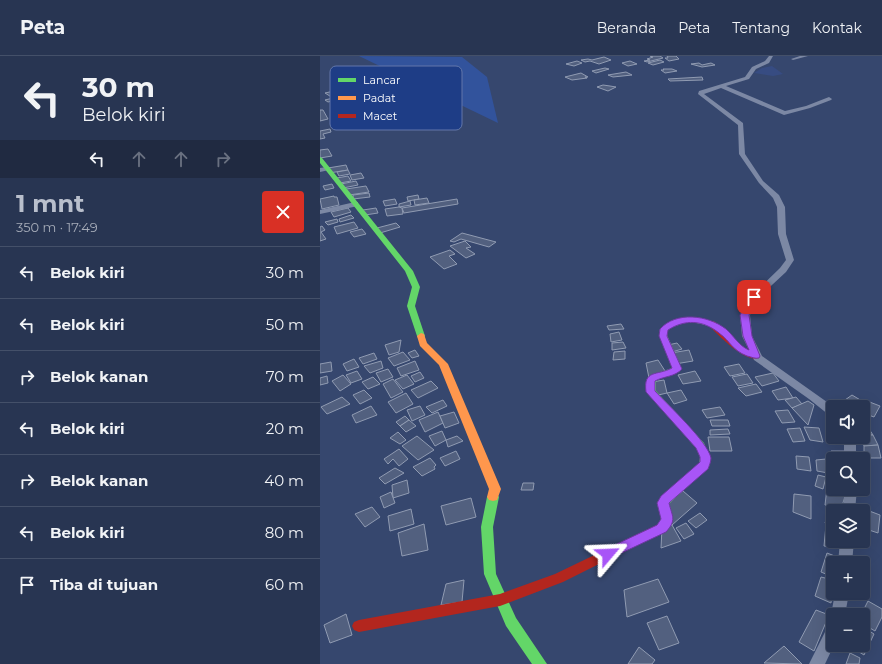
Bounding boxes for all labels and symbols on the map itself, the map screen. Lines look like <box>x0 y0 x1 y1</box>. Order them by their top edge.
legend <box>330 66 462 130</box>
text: Lancar <box>363 73 401 87</box>
text: Padat <box>363 91 396 105</box>
text: Macet <box>363 109 398 123</box>
pin <box>737 280 771 314</box>
position arrow <box>587 533 629 575</box>

